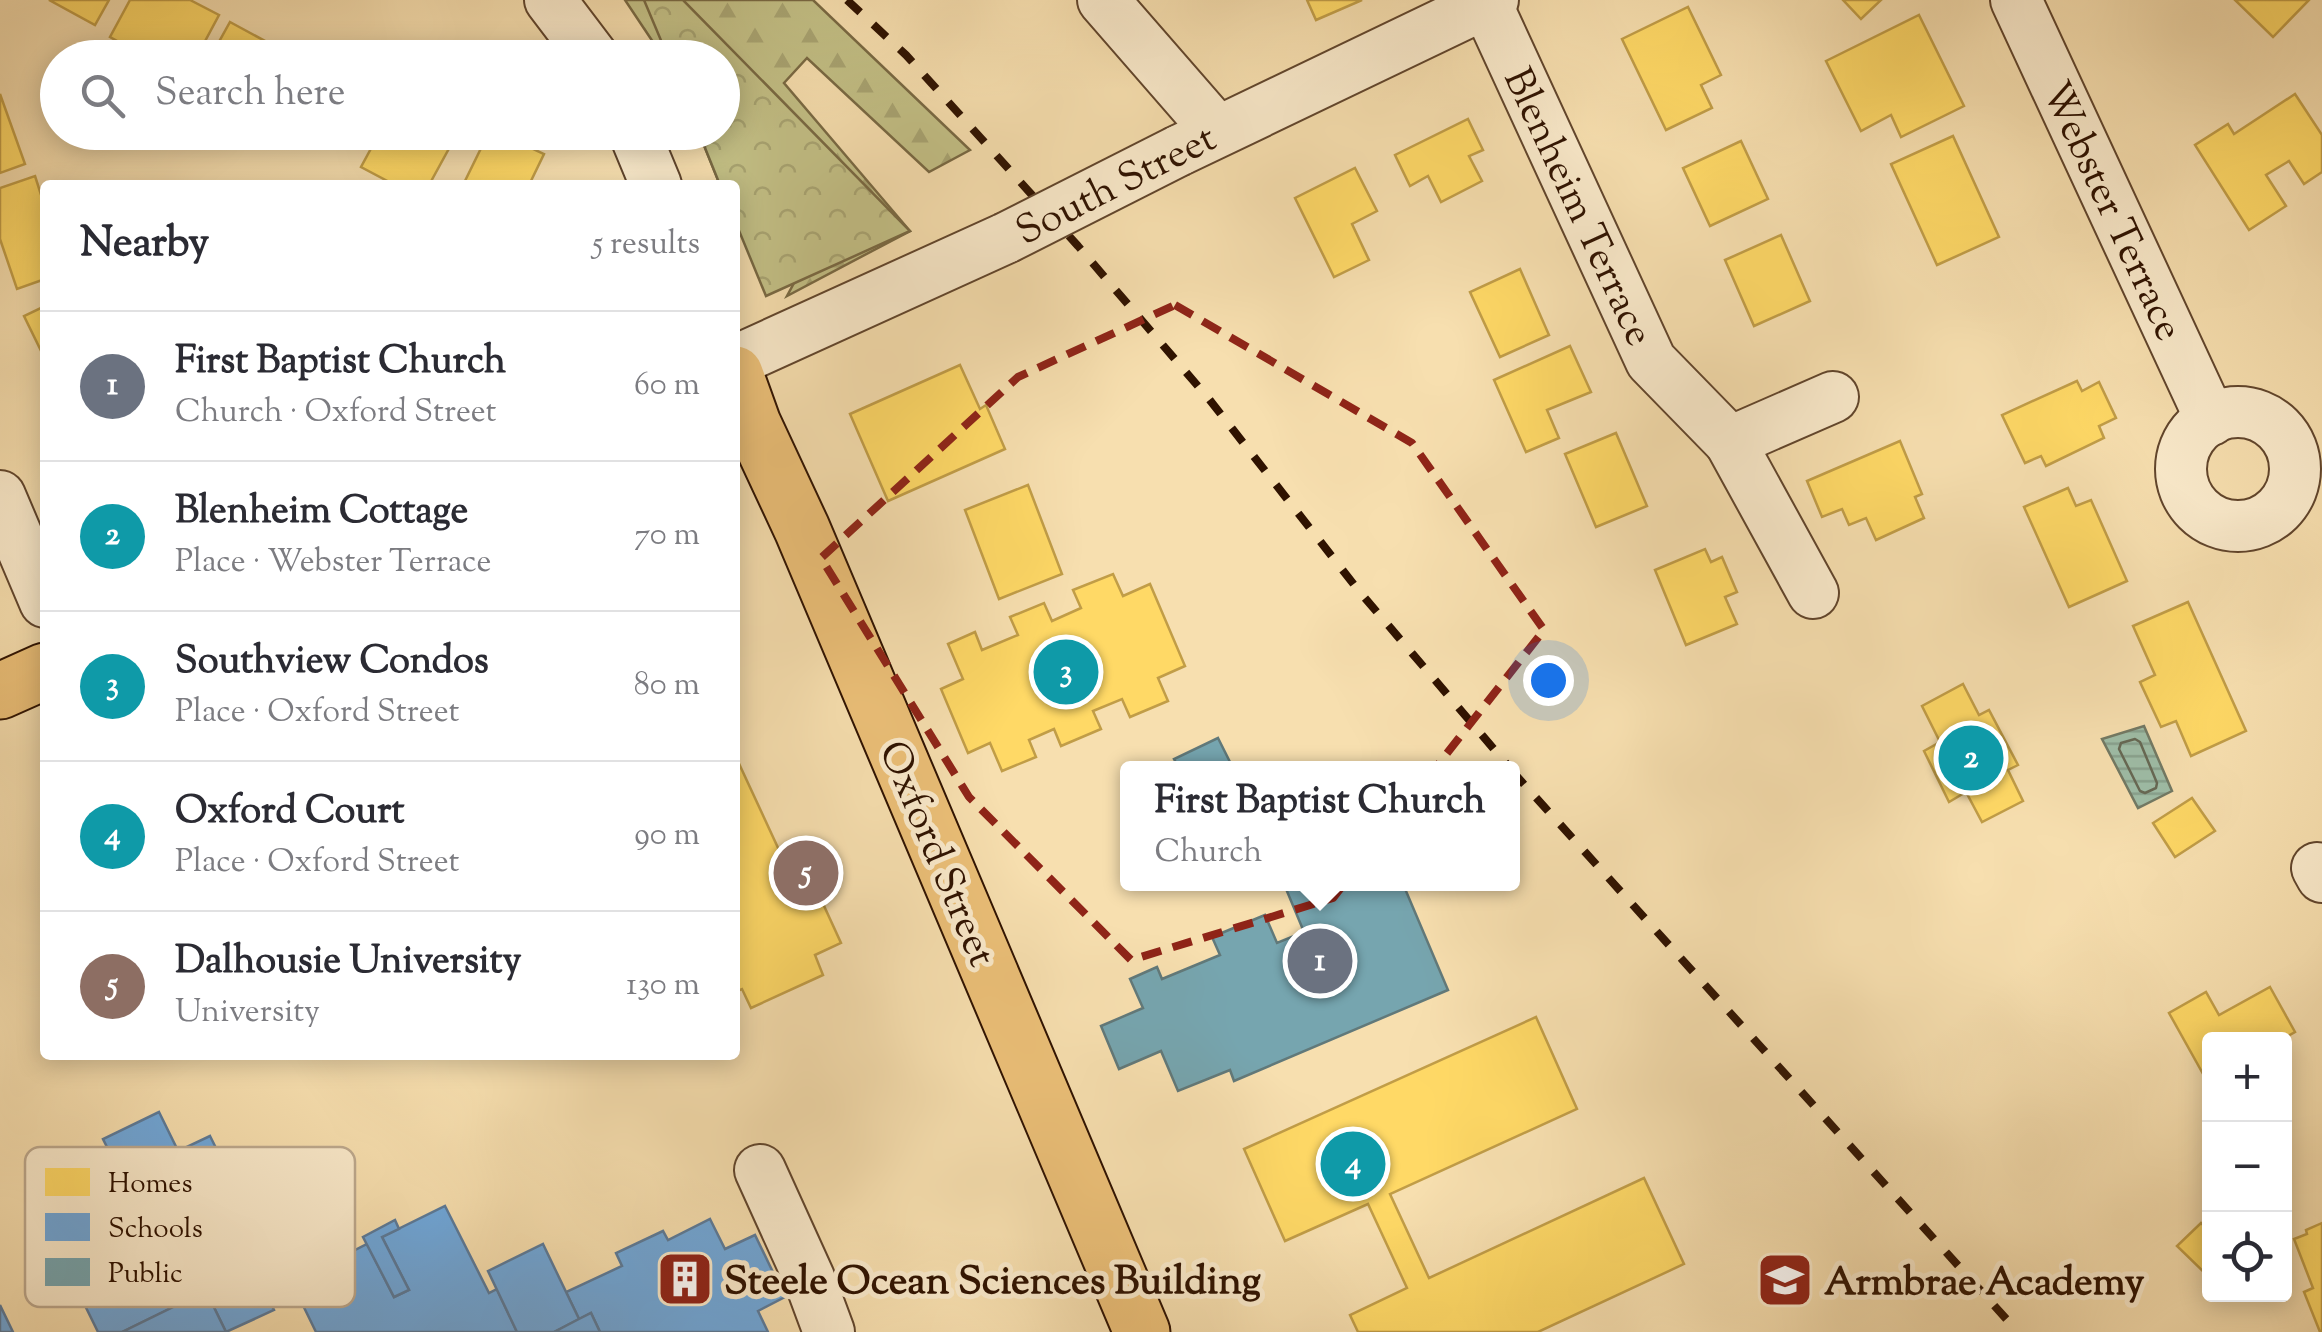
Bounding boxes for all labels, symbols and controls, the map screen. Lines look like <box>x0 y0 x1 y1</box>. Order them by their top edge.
search box <box>40 40 740 150</box>
street label: Blenheim Terrace <box>1487 60 1665 356</box>
icon: search <box>75 68 130 123</box>
text: Search here <box>155 68 346 122</box>
street label: Webster Terrace <box>2025 73 2195 351</box>
street label: South Street <box>1007 112 1227 262</box>
text: Nearby <box>80 215 209 275</box>
text: 5 results <box>592 222 700 268</box>
text: First Baptist Church <box>175 336 506 390</box>
text: 1 <box>107 363 118 409</box>
text: 60 m <box>634 363 700 409</box>
text: Church · Oxford Street <box>175 390 497 436</box>
text: Blenheim Cottage <box>175 486 468 540</box>
text: 2 <box>105 513 120 559</box>
text: 70 m <box>634 513 700 559</box>
text: Place · Webster Terrace <box>175 540 491 586</box>
pin: 3 <box>1034 634 1098 710</box>
text: Southview Condos <box>175 636 489 690</box>
your location <box>1523 655 1574 706</box>
text: 3 <box>106 663 119 709</box>
text: 80 m <box>634 663 700 709</box>
text: Place · Oxford Street <box>175 690 459 736</box>
pin: 2 <box>1938 720 2004 796</box>
street label: Oxford Street <box>862 733 1008 977</box>
popup <box>1120 761 1520 891</box>
text: First Baptist Church <box>1154 776 1486 830</box>
text: Oxford Court <box>175 786 404 840</box>
text: 4 <box>104 813 121 859</box>
text: 90 m <box>634 813 700 859</box>
text: Church <box>1154 830 1262 876</box>
pin: 5 <box>774 836 838 910</box>
text: Place · Oxford Street <box>175 840 459 886</box>
pin: 1 <box>1288 924 1352 998</box>
text: Dalhousie University <box>175 936 521 990</box>
text: 5 <box>107 963 118 1009</box>
text: 130 m <box>626 963 700 1009</box>
text: University <box>175 990 320 1036</box>
map controls <box>2202 1032 2292 1302</box>
button: + <box>2202 1032 2292 1122</box>
button: − <box>2202 1122 2292 1212</box>
pin: 4 <box>1320 1126 1386 1202</box>
legend <box>25 1147 355 1307</box>
text: Homes <box>108 1165 192 1205</box>
text: Schools <box>108 1210 203 1250</box>
button: locate <box>2202 1212 2292 1302</box>
building icon: Steele Ocean Sciences Building <box>655 1249 715 1309</box>
school or university icon: Armbrae Academy <box>1755 1250 1815 1310</box>
text: Public <box>108 1255 183 1295</box>
place label: Steele Ocean Sciences Building <box>724 1255 1261 1312</box>
place label: Armbrae Academy <box>1824 1256 2144 1313</box>

